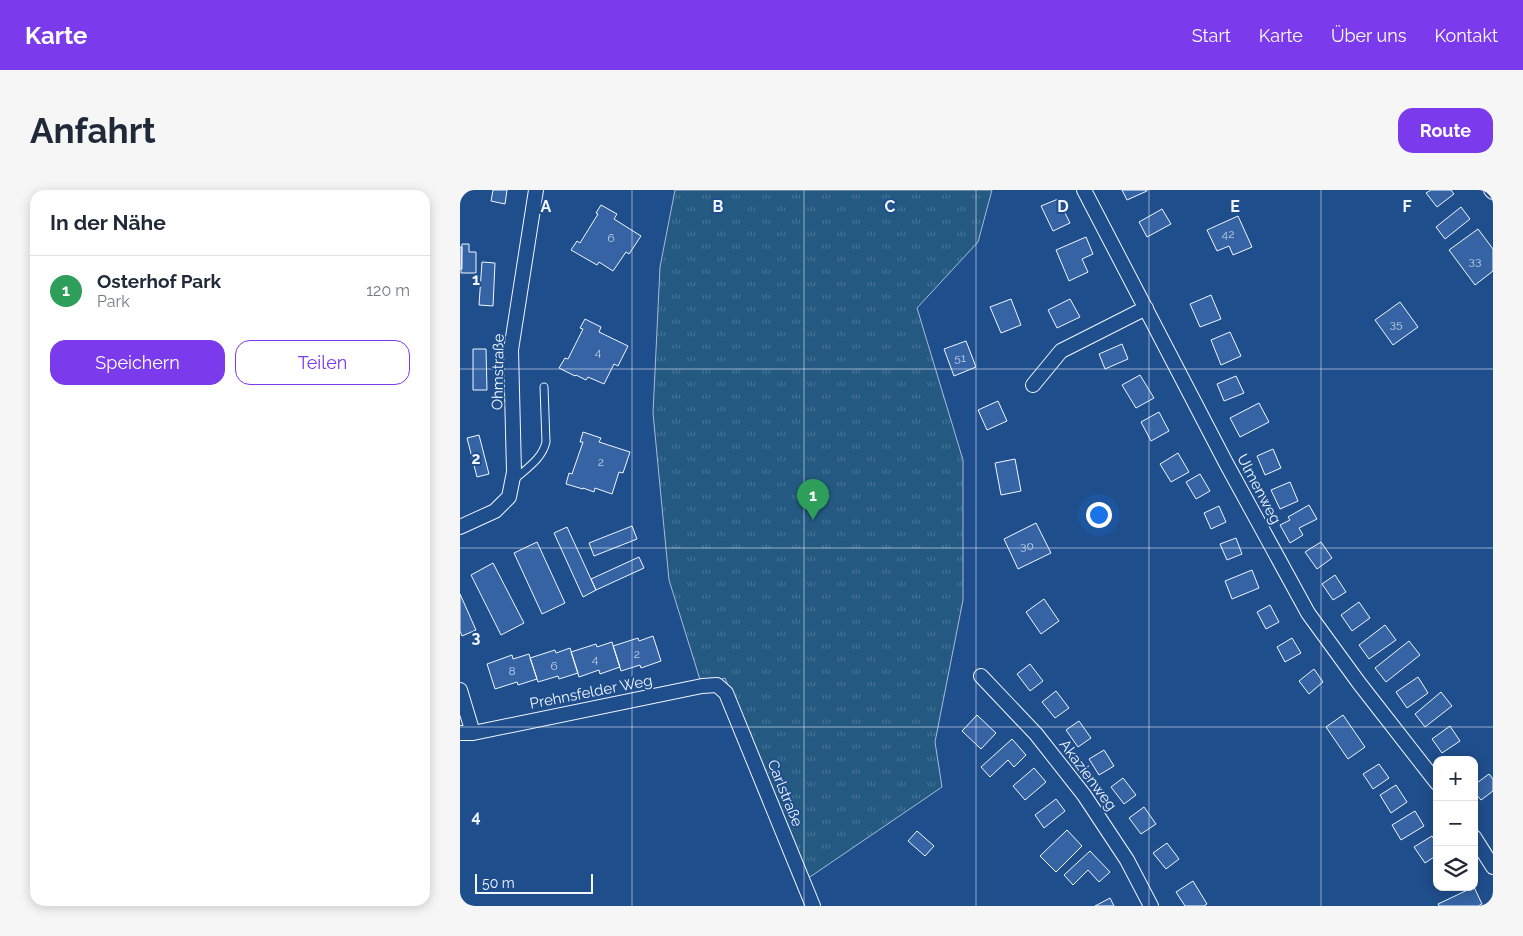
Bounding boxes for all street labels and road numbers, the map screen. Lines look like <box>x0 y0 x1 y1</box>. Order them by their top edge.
street label: Ohmstraße <box>488 333 508 410</box>
street label: Ulmenweg <box>1233 451 1285 527</box>
street label: Prehnsfelder Weg <box>528 671 654 713</box>
street label: Akazienweg <box>1055 736 1121 814</box>
street label: Carlstraße <box>763 757 807 829</box>

